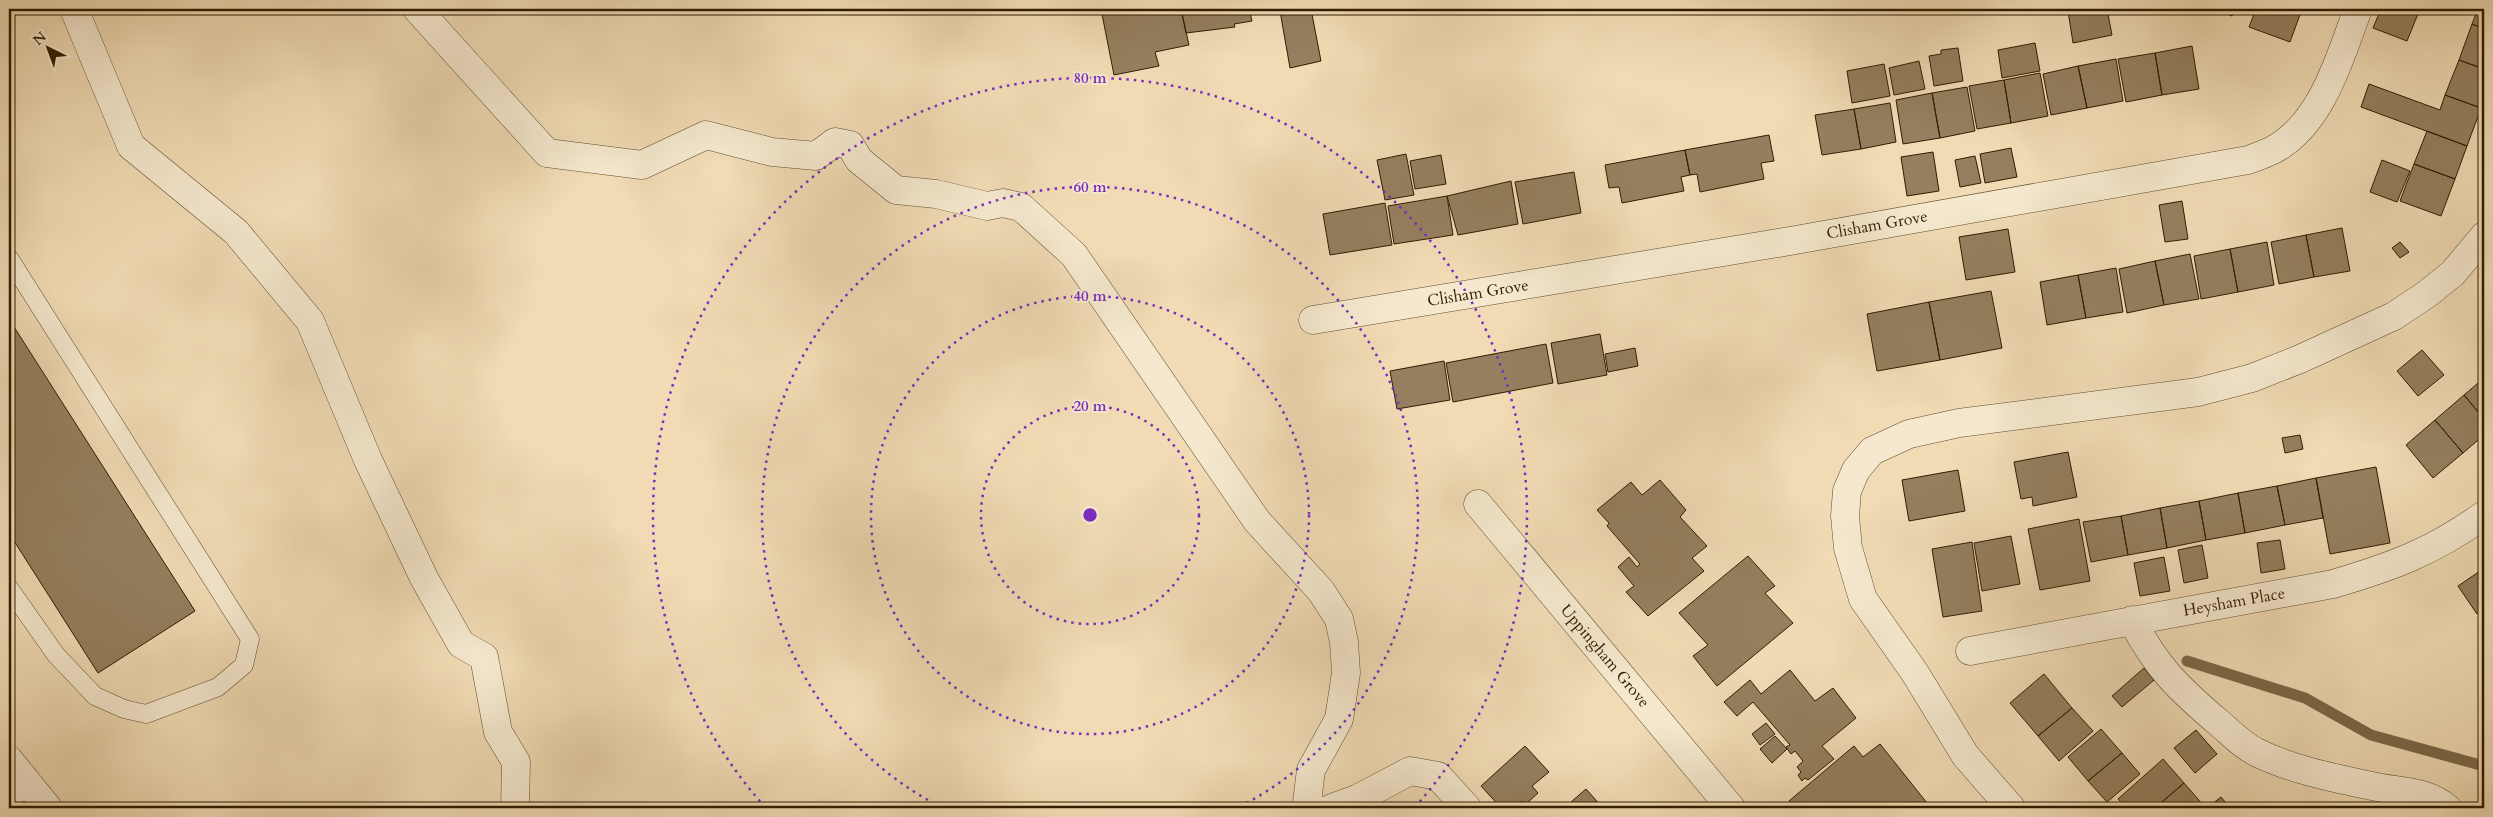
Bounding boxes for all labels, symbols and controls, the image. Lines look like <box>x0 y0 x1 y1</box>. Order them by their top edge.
north arrow <box>22 22 72 72</box>
text: N <box>29 28 51 50</box>
text: 80 m <box>1073 68 1107 88</box>
text: 60 m <box>1073 177 1107 197</box>
street label: Clisham Grove <box>1825 205 1929 245</box>
street label: Clisham Grove <box>1426 274 1530 312</box>
text: 40 m <box>1073 286 1107 306</box>
text: 20 m <box>1073 396 1107 416</box>
centre of rings <box>1081 506 1099 524</box>
street label: Heysham Place <box>2181 582 2287 622</box>
street label: Uppingham Grove <box>1555 600 1655 712</box>

